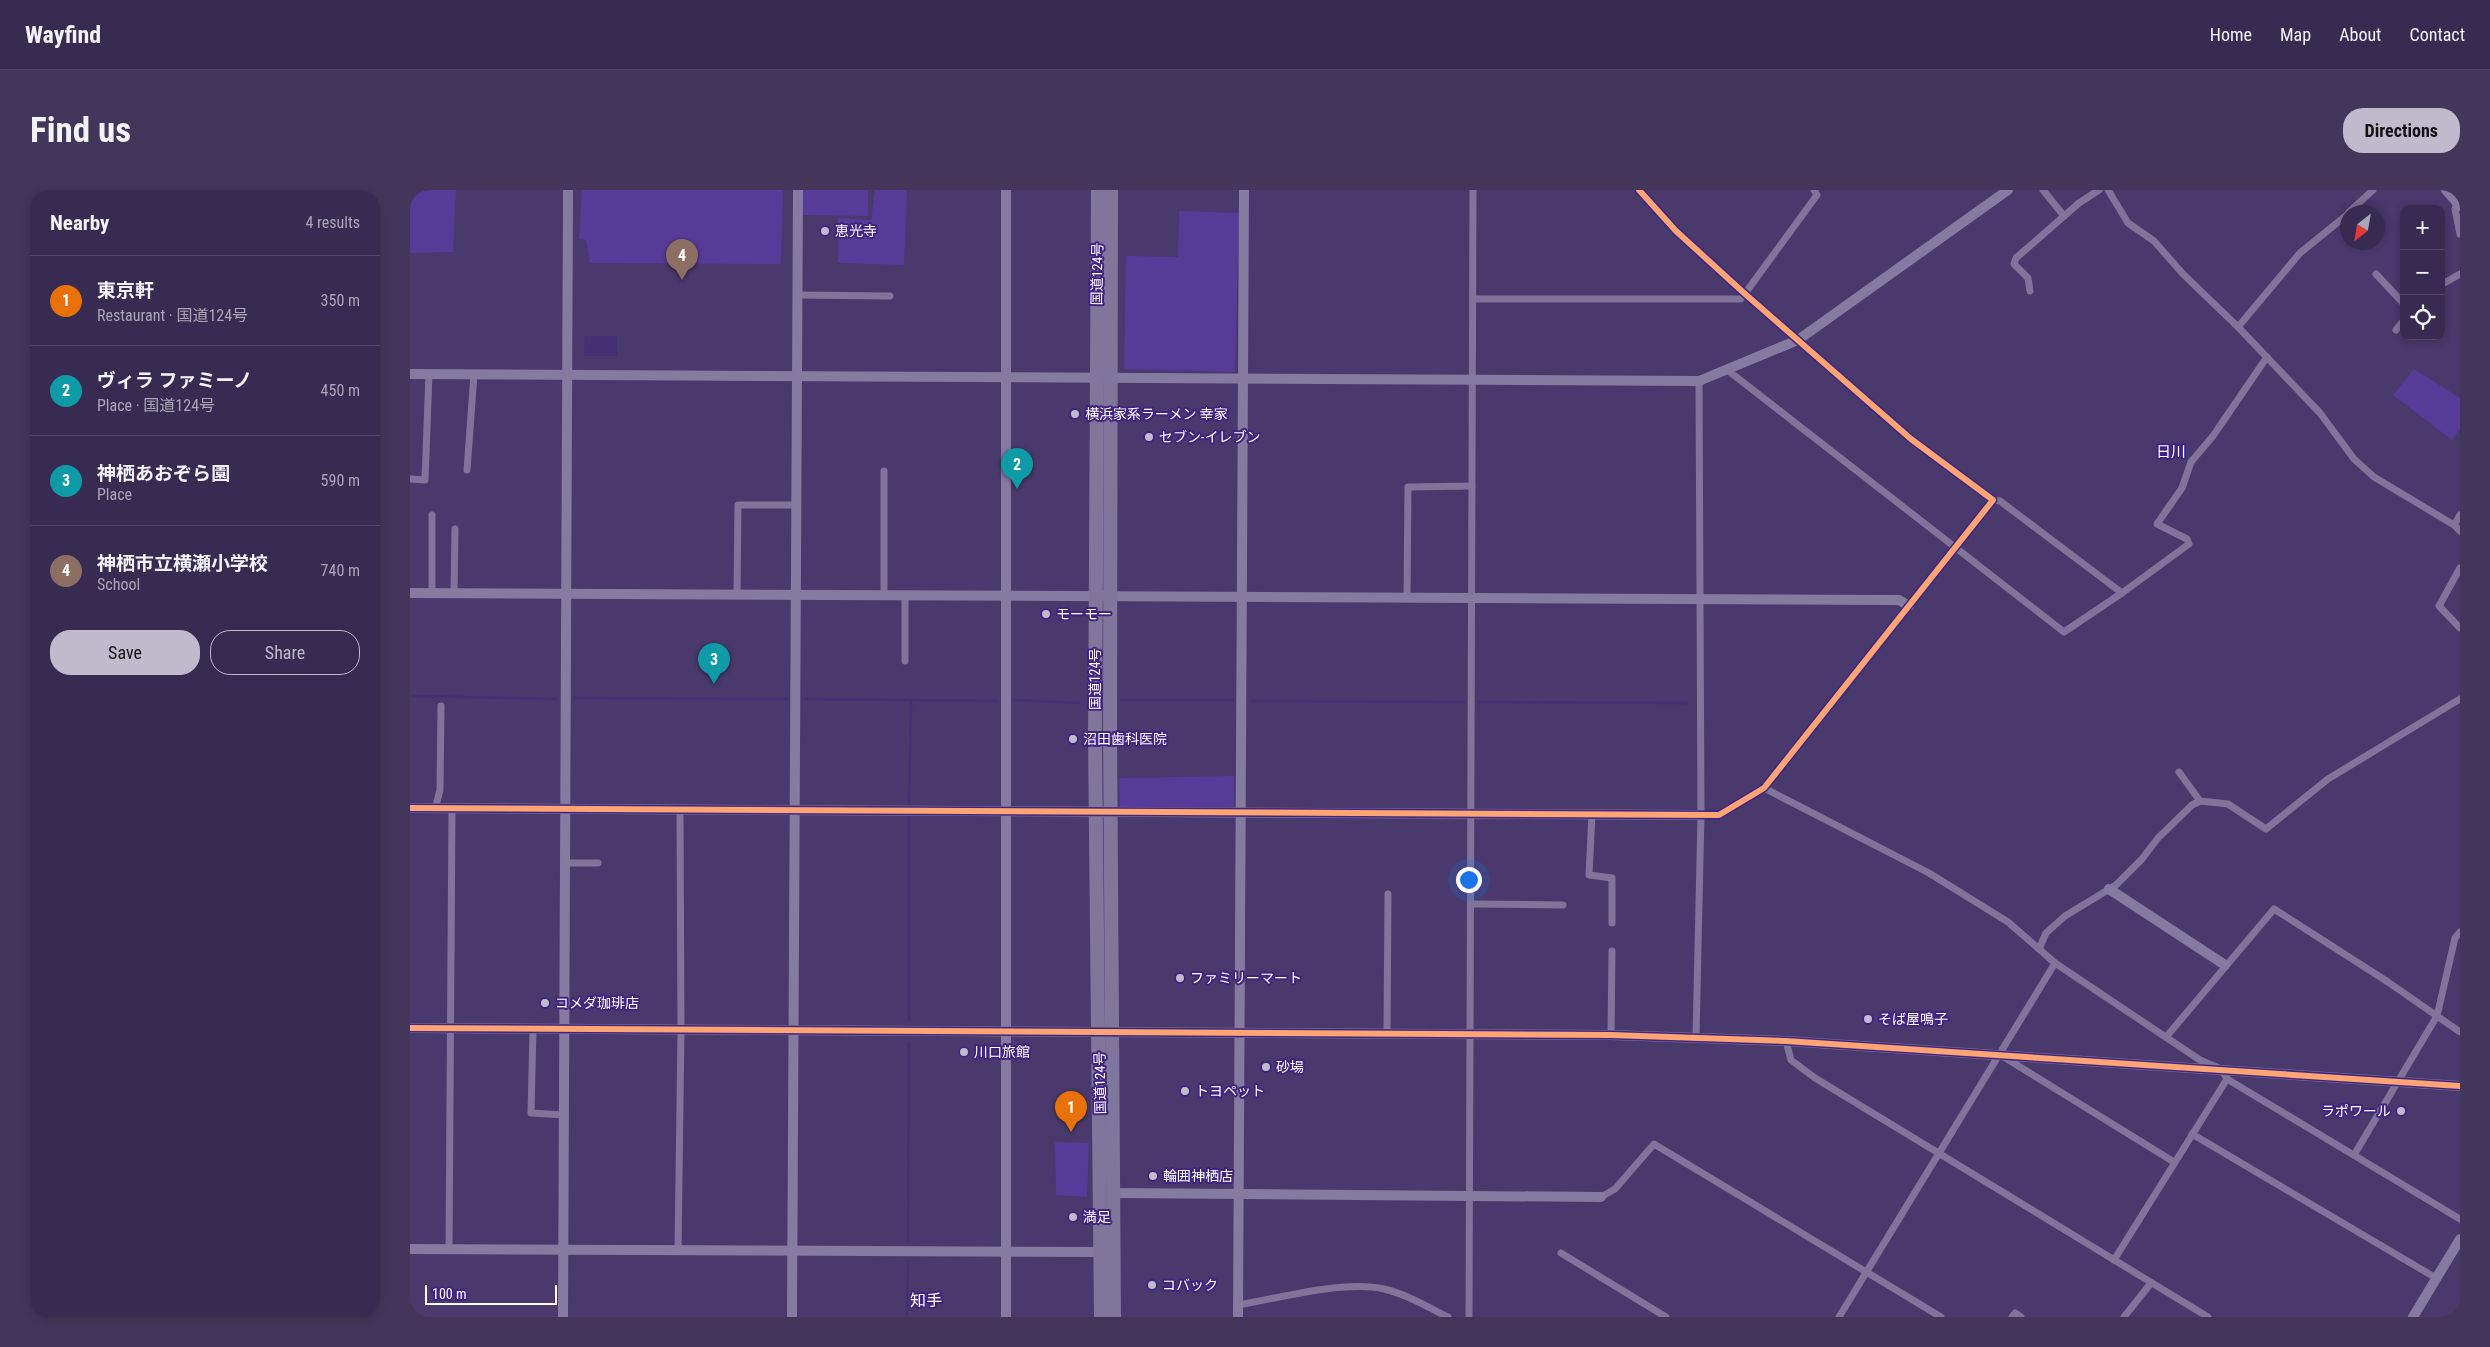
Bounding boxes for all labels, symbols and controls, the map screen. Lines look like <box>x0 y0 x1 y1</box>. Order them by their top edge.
text: Wayfind <box>25 21 101 49</box>
text: Home <box>2210 24 2252 45</box>
text: Map <box>2280 24 2311 45</box>
text: About <box>2339 24 2381 45</box>
text: Contact <box>2409 24 2465 45</box>
button: Directions <box>2343 108 2460 153</box>
text: Find us <box>30 110 131 151</box>
north arrow <box>2340 205 2385 250</box>
map controls <box>2400 205 2445 340</box>
button: + <box>2400 205 2445 250</box>
text: Nearby <box>50 211 109 235</box>
text: 4 results <box>305 213 360 232</box>
place label: 恵光寺 <box>835 223 877 239</box>
marker: 恵光寺 <box>819 225 831 237</box>
pin: 4 <box>666 239 698 280</box>
street label: 国道124号 <box>1088 242 1106 306</box>
button: − <box>2400 250 2445 295</box>
text: 東京軒 <box>97 279 154 302</box>
text: 1 <box>62 291 70 310</box>
text: 350 m <box>321 291 360 310</box>
button: locate <box>2400 295 2445 340</box>
text: Restaurant · 国道124号 <box>97 306 248 325</box>
text: ヴィラ ファミーノ <box>97 369 252 392</box>
text: 2 <box>62 381 70 400</box>
text: 450 m <box>321 381 360 400</box>
text: Place · 国道124号 <box>97 396 215 415</box>
place label: 横浜家系ラーメン 幸家 <box>1085 406 1228 422</box>
marker: 横浜家系ラーメン 幸家 <box>1069 408 1081 420</box>
place label: セブン-イレブン <box>1159 429 1260 445</box>
marker: セブン-イレブン <box>1143 431 1155 443</box>
district label: 日川 <box>2156 443 2186 461</box>
pin: 2 <box>1001 448 1033 489</box>
text: 神栖あおぞら園 <box>97 462 230 485</box>
text: 3 <box>62 471 70 490</box>
text: 590 m <box>321 471 360 490</box>
text: Place <box>97 485 132 504</box>
text: 神栖市立横瀬小学校 <box>97 552 268 575</box>
text: 4 <box>62 561 70 580</box>
text: 740 m <box>321 561 360 580</box>
text: School <box>97 575 140 594</box>
place label: モーモー <box>1056 606 1112 622</box>
marker: モーモー <box>1040 608 1052 620</box>
button: Save <box>50 630 200 675</box>
button: Share <box>210 630 360 675</box>
pin: 3 <box>698 643 730 684</box>
street label: 国道124号 <box>1087 648 1103 710</box>
place label: 沼田歯科医院 <box>1083 731 1167 747</box>
marker: 沼田歯科医院 <box>1067 733 1079 745</box>
your location <box>1456 867 1482 893</box>
place label: ファミリーマート <box>1190 970 1302 986</box>
marker: ファミリーマート <box>1174 972 1186 984</box>
place label: コメダ珈琲店 <box>555 995 639 1011</box>
marker: コメダ珈琲店 <box>539 997 551 1009</box>
place label: そば屋鳴子 <box>1878 1011 1948 1027</box>
marker: そば屋鳴子 <box>1862 1013 1874 1025</box>
place label: 川口旅館 <box>974 1044 1030 1060</box>
marker: 川口旅館 <box>958 1046 970 1058</box>
street label: 国道124号 <box>1091 1051 1109 1115</box>
place label: 砂場 <box>1276 1059 1304 1075</box>
marker: 砂場 <box>1260 1061 1272 1073</box>
place label: トヨペット <box>1195 1083 1265 1099</box>
marker: トヨペット <box>1179 1085 1191 1097</box>
pin: 1 <box>1055 1091 1087 1132</box>
place label: ラポワール <box>2321 1103 2391 1119</box>
marker: ラポワール <box>2395 1105 2407 1117</box>
place label: 輪囲神栖店 <box>1163 1168 1233 1184</box>
marker: 輪囲神栖店 <box>1147 1170 1159 1182</box>
place label: 満足 <box>1083 1209 1111 1225</box>
marker: 満足 <box>1067 1211 1079 1223</box>
place label: コバック <box>1162 1277 1218 1293</box>
marker: コバック <box>1146 1279 1158 1291</box>
scale bar <box>425 1282 558 1305</box>
text: 100 m <box>432 1286 467 1302</box>
district label: 知手 <box>910 1291 942 1310</box>

